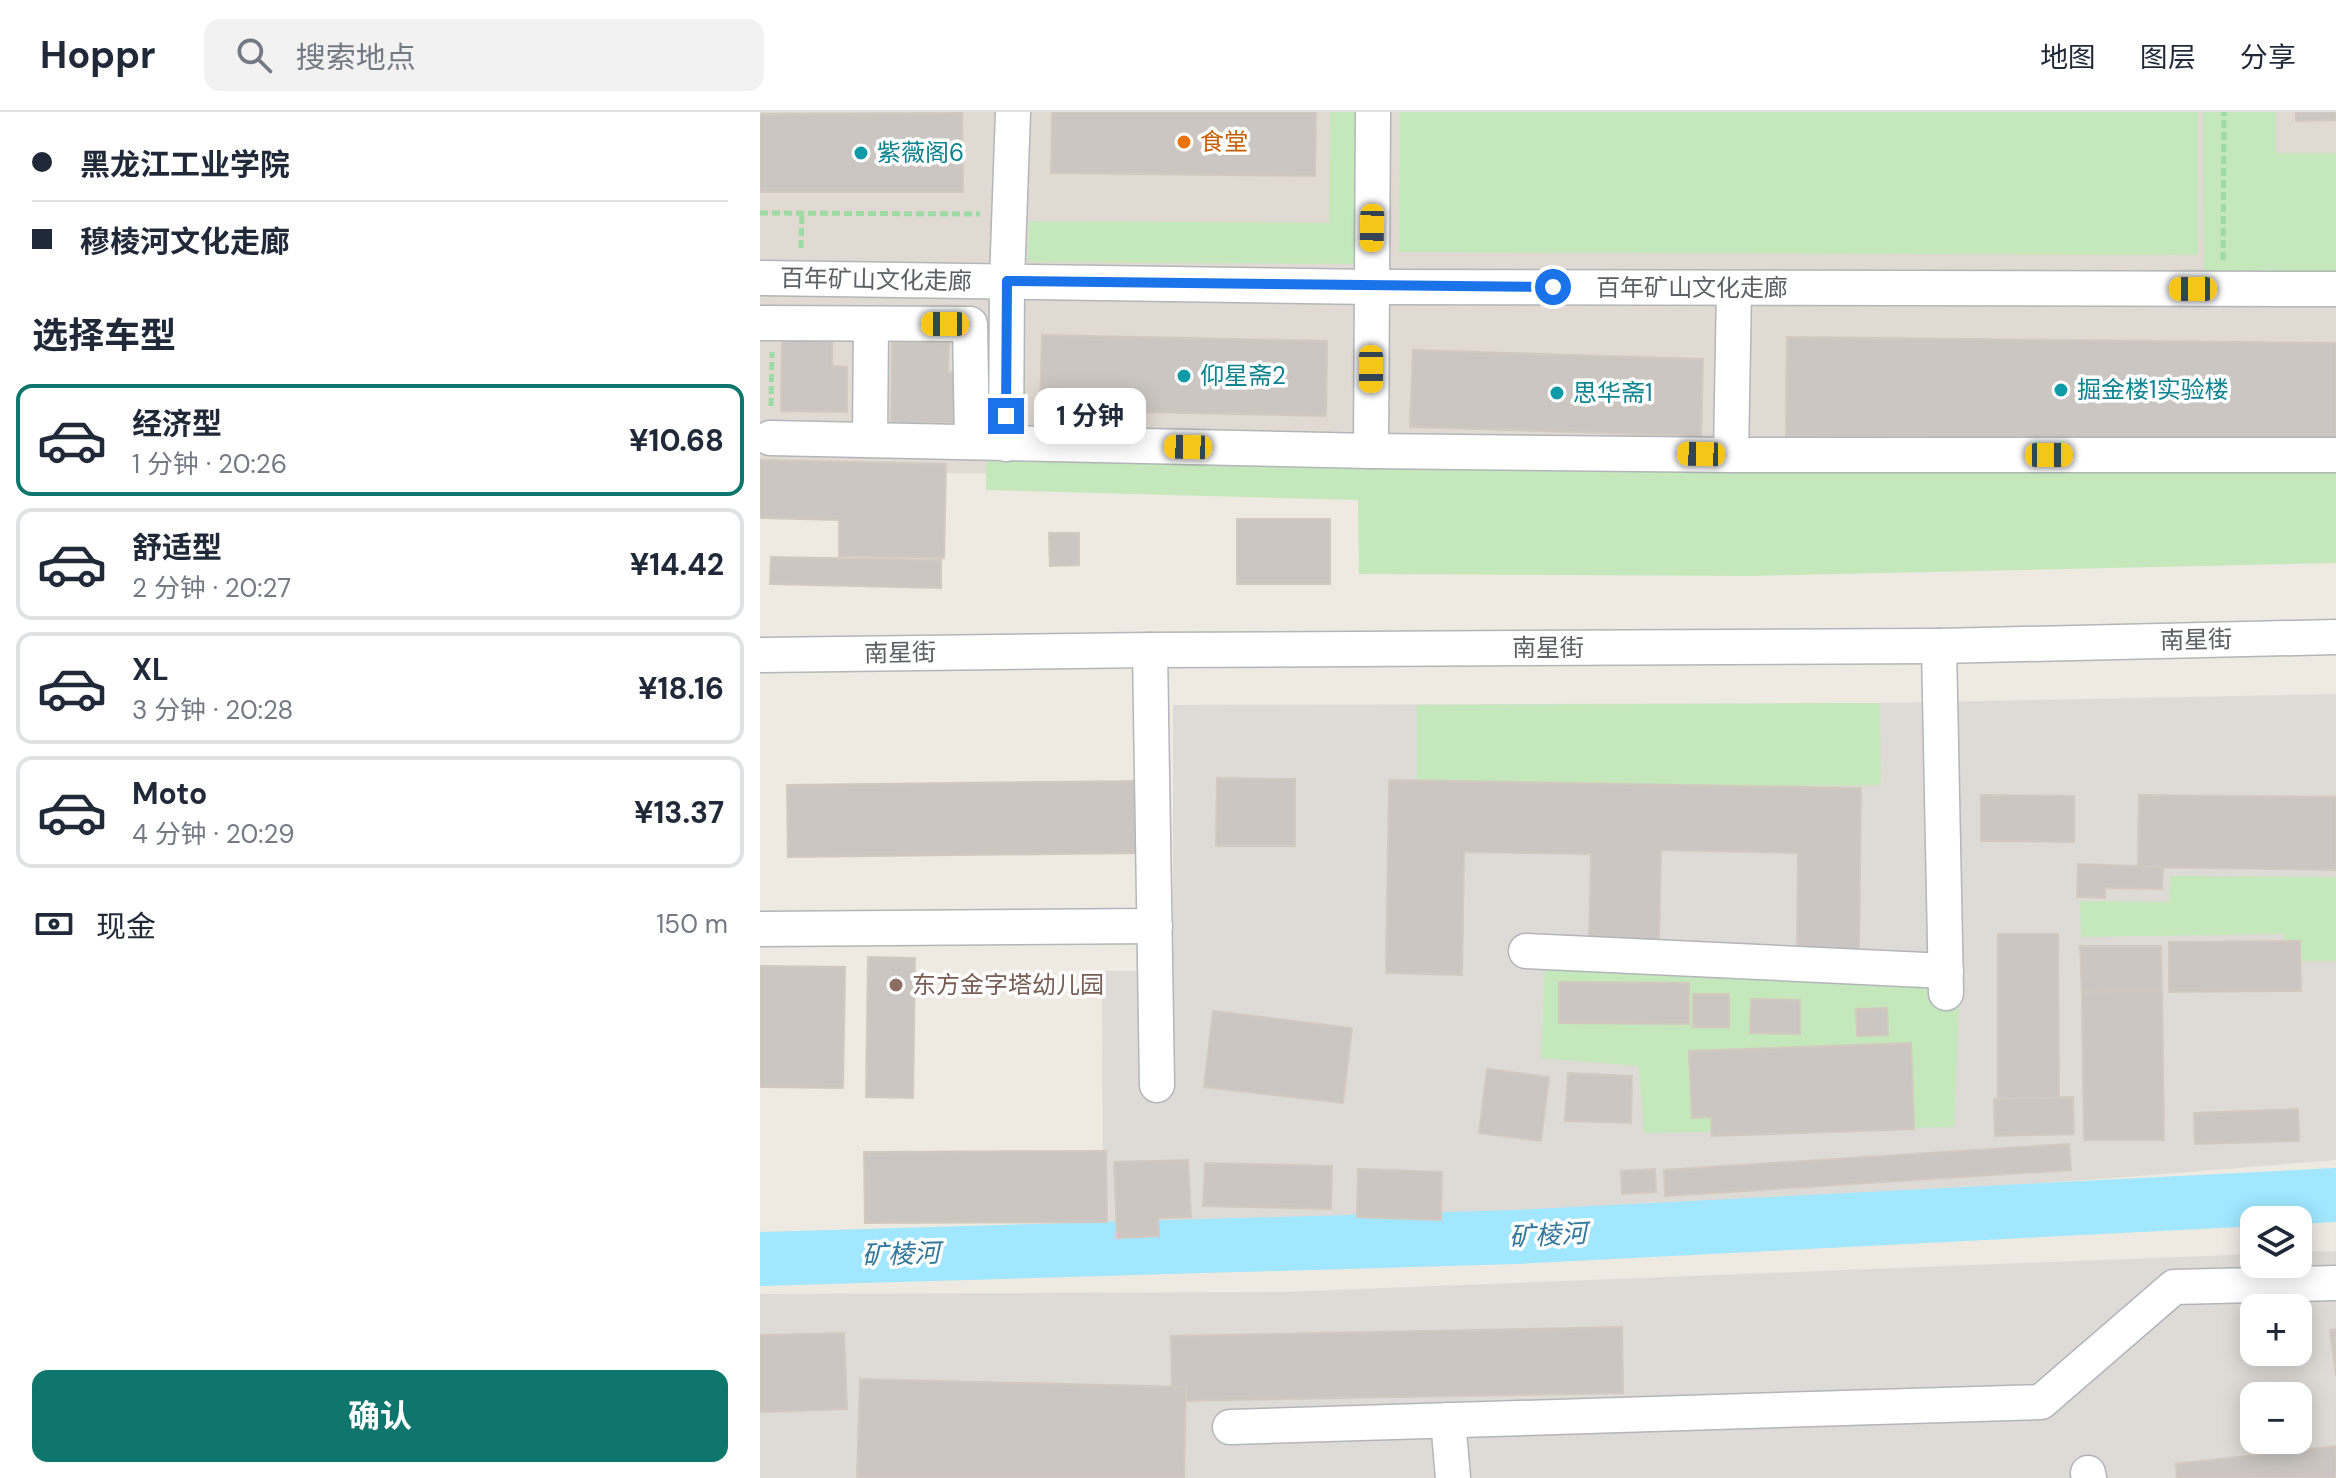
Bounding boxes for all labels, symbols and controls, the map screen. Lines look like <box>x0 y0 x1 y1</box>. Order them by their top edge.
search box <box>204 19 764 91</box>
text: Hoppr <box>40 30 156 80</box>
icon: search <box>232 33 276 77</box>
text: 搜索地点 <box>296 38 416 77</box>
text: 地图 <box>2040 39 2096 76</box>
text: 图层 <box>2140 39 2196 76</box>
text: 分享 <box>2240 39 2296 76</box>
place label: 食堂 <box>1200 126 1248 157</box>
marker: 食堂 <box>1175 133 1193 151</box>
place label: 紫薇阁6 <box>877 137 964 168</box>
marker: 紫薇阁6 <box>852 144 870 162</box>
text: 黑龙江工业学院 <box>80 145 290 184</box>
car <box>1360 204 1384 252</box>
text: 穆棱河文化走廊 <box>80 222 290 261</box>
street label: 百年矿山文化走廊 <box>780 262 972 297</box>
route start <box>1535 269 1571 305</box>
street label: 百年矿山文化走廊 <box>1596 272 1788 303</box>
car <box>2169 277 2217 301</box>
text: 选择车型 <box>32 312 176 359</box>
car <box>921 312 969 336</box>
car <box>1359 345 1383 393</box>
place label: 仰星斋2 <box>1200 360 1286 391</box>
marker: 仰星斋2 <box>1175 367 1193 385</box>
place label: 掘金楼1实验楼 <box>2077 374 2229 405</box>
place label: 思华斋1 <box>1573 377 1653 408</box>
marker: 掘金楼1实验楼 <box>2052 381 2070 399</box>
marker: 思华斋1 <box>1548 384 1566 402</box>
callout: 1 分钟 <box>1034 388 1146 444</box>
route end <box>988 398 1024 434</box>
text: 1 分钟 <box>1056 399 1124 433</box>
icon: car <box>36 404 108 476</box>
text: 经济型 <box>132 404 222 443</box>
text: ¥10.68 <box>629 421 724 460</box>
car <box>1164 435 1212 459</box>
car <box>1677 442 1725 466</box>
car <box>2025 443 2073 467</box>
text: 1 分钟 · 20:26 <box>132 447 287 481</box>
icon: car <box>36 528 108 600</box>
text: 舒适型 <box>132 528 222 567</box>
text: ¥14.42 <box>630 545 724 584</box>
text: 2 分钟 · 20:27 <box>132 571 291 605</box>
street label: 南星街 <box>2160 623 2232 656</box>
street label: 南星街 <box>1512 632 1584 663</box>
street label: 南星街 <box>864 636 936 669</box>
text: XL <box>132 650 169 689</box>
icon: car <box>36 652 108 724</box>
text: ¥18.16 <box>638 669 724 708</box>
text: 3 分钟 · 20:28 <box>132 693 293 727</box>
text: Moto <box>132 774 207 813</box>
icon: car <box>36 776 108 848</box>
text: ¥13.37 <box>634 793 724 832</box>
text: 4 分钟 · 20:29 <box>132 817 294 851</box>
icon: cash <box>32 902 76 946</box>
text: 现金 <box>96 907 156 946</box>
text: 150 m <box>656 907 728 941</box>
place label: 东方金字塔幼儿园 <box>912 969 1104 1000</box>
marker: 东方金字塔幼儿园 <box>887 976 905 994</box>
map controls <box>2240 1206 2312 1454</box>
button: layers <box>2240 1206 2312 1278</box>
water label: 矿棱河 <box>1508 1216 1593 1254</box>
water label: 矿棱河 <box>861 1235 946 1272</box>
button: + <box>2240 1294 2312 1366</box>
button: 确认 <box>32 1370 728 1462</box>
button: − <box>2240 1382 2312 1454</box>

